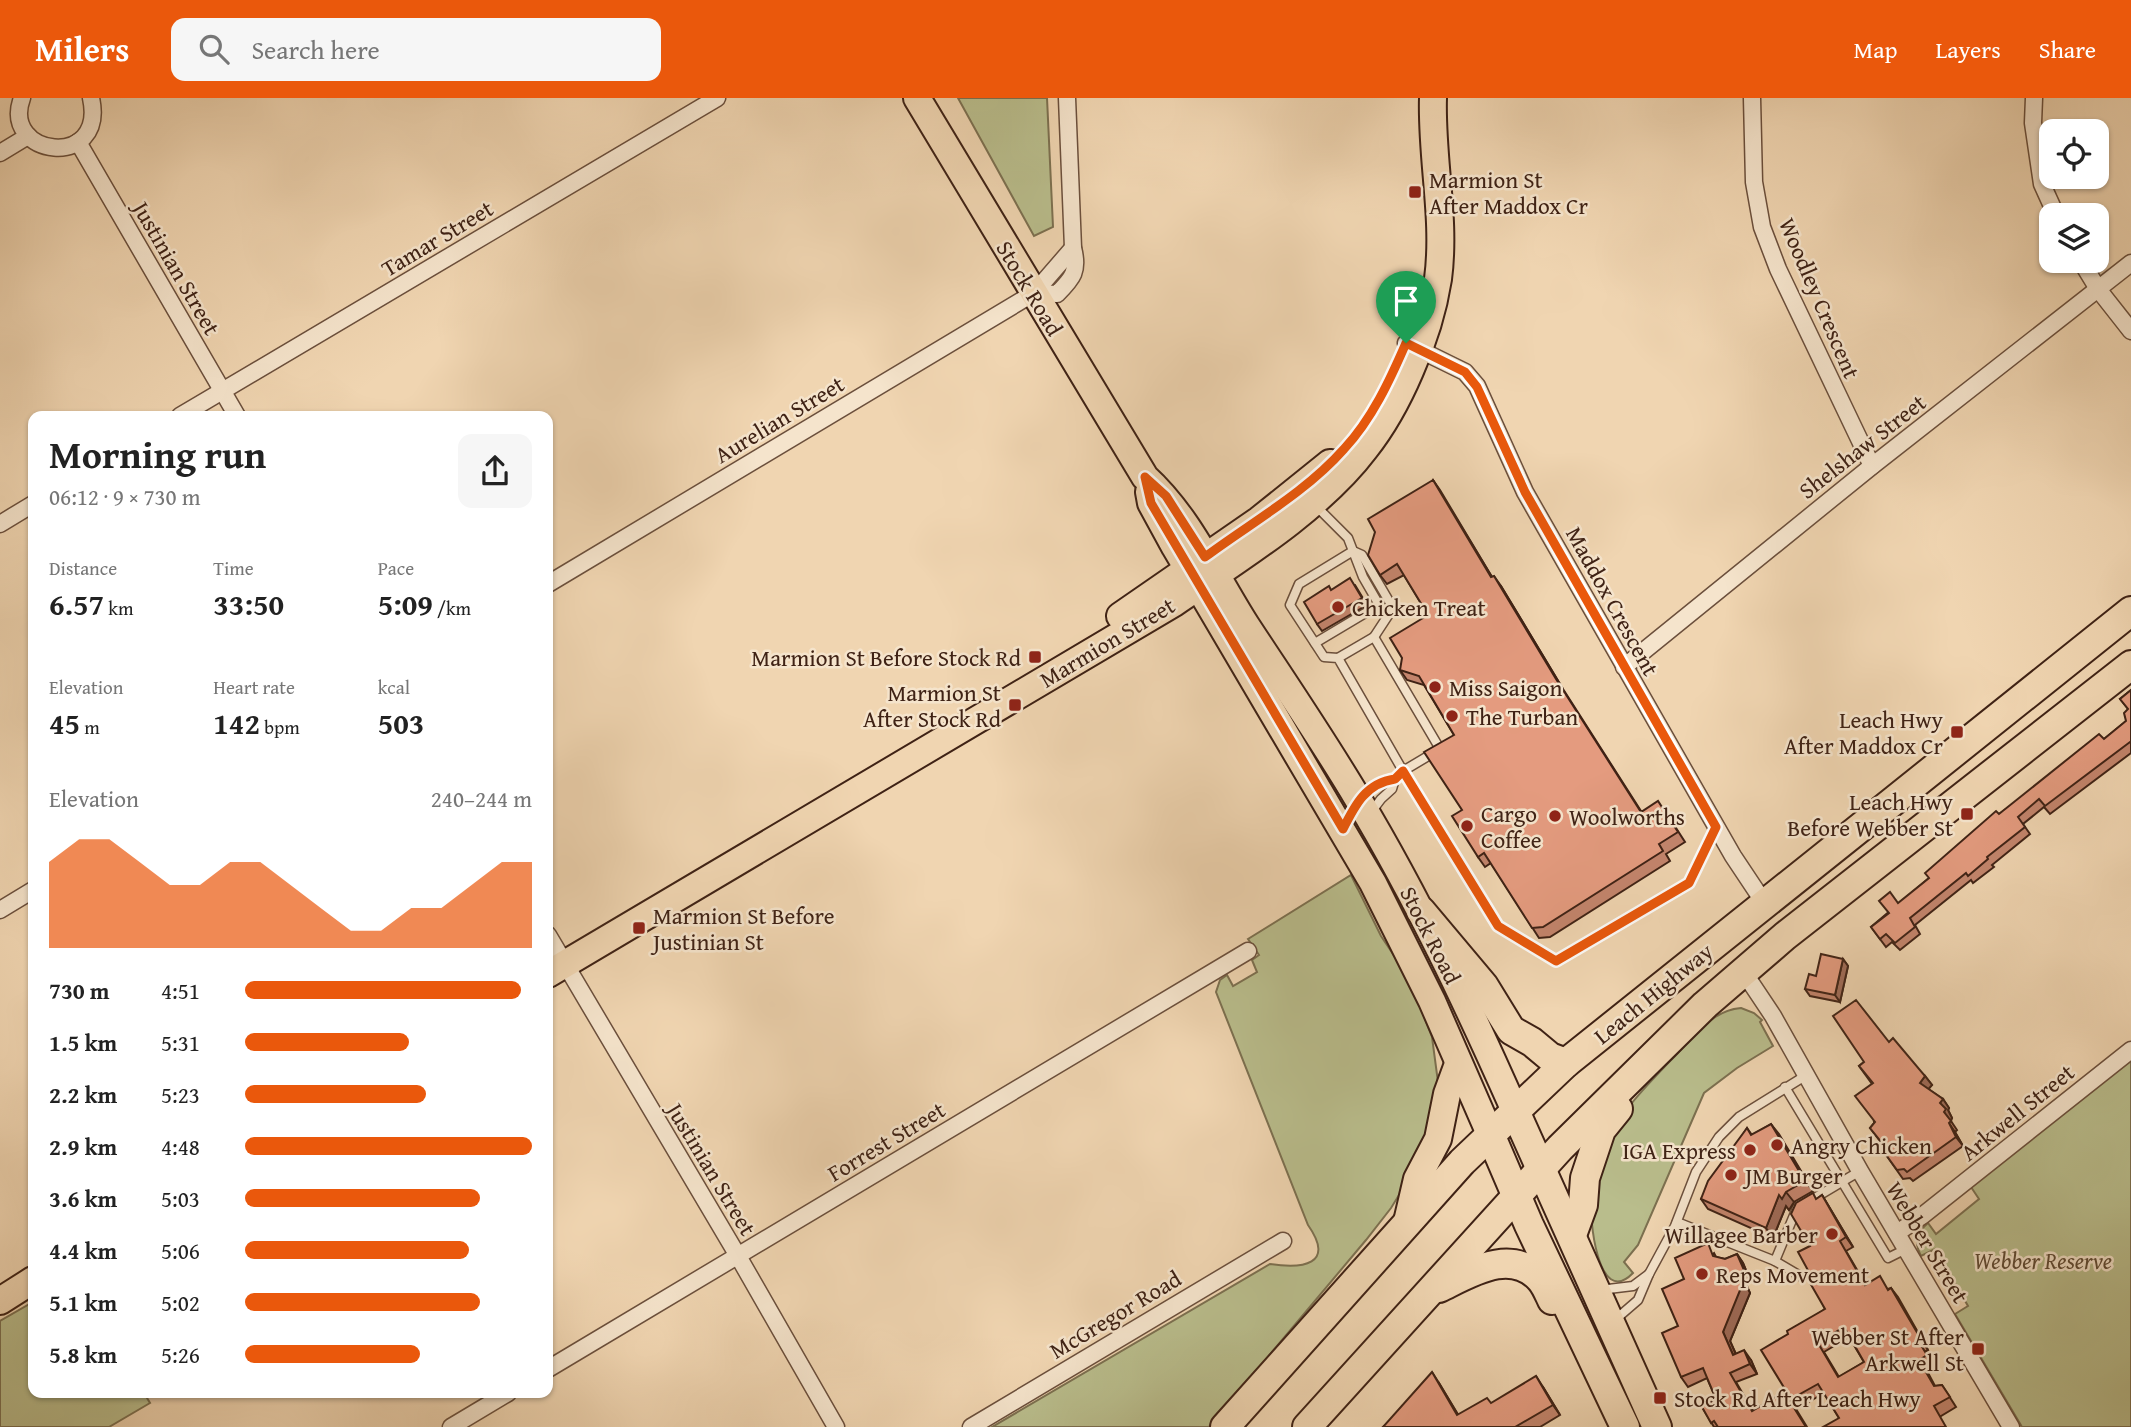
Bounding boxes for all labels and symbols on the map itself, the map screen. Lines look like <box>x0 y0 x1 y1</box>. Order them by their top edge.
place label: Marmion St After Maddox Cr <box>1429 163 1589 222</box>
marker: Marmion St After Maddox Cr <box>1407 184 1423 200</box>
street label: Justinian Street <box>124 192 229 341</box>
street label: Tamar Street <box>375 192 499 284</box>
street label: Woodley Crescent <box>1771 213 1869 383</box>
street label: Stock Road <box>989 234 1072 342</box>
pin <box>1376 271 1436 343</box>
street label: Aurelian Street <box>708 367 850 471</box>
street label: Shelshaw Street <box>1791 386 1933 506</box>
street label: Maddox Crescent <box>1558 520 1668 682</box>
street label: Marmion Street <box>1033 589 1181 695</box>
place label: Chicken Treat <box>1352 591 1486 624</box>
marker: Chicken Treat <box>1330 599 1346 615</box>
place label: Marmion St Before Stock Rd <box>751 641 1022 674</box>
marker: Marmion St Before Stock Rd <box>1027 649 1043 665</box>
place label: Miss Saigon <box>1449 671 1562 704</box>
place label: Marmion St After Stock Rd <box>863 676 1002 735</box>
marker: Miss Saigon <box>1427 679 1443 695</box>
marker: Marmion St After Stock Rd <box>1007 697 1023 713</box>
place label: The Turban <box>1466 700 1578 733</box>
place label: Leach Hwy After Maddox Cr <box>1784 703 1944 762</box>
marker: The Turban <box>1444 708 1460 724</box>
marker: Leach Hwy After Maddox Cr <box>1949 724 1965 740</box>
place label: Leach Hwy Before Webber St <box>1787 785 1954 844</box>
place label: Cargo Coffee <box>1481 797 1542 856</box>
place label: Woolworths <box>1569 800 1685 833</box>
marker: Leach Hwy Before Webber St <box>1959 806 1975 822</box>
marker: Woolworths <box>1547 808 1563 824</box>
marker: Cargo Coffee <box>1459 818 1475 834</box>
street label: Stock Road <box>1392 880 1470 990</box>
place label: Marmion St Before Justinian St <box>650 899 834 958</box>
marker: Marmion St Before Justinian St <box>631 920 647 936</box>
street label: Leach Highway <box>1586 934 1720 1051</box>
street label: Arkwell Street <box>1953 1056 2081 1168</box>
street label: Forrest Street <box>821 1093 951 1189</box>
street label: Justinian Street <box>658 1094 765 1242</box>
place label: Angry Chicken <box>1791 1129 1932 1162</box>
place label: IGA Express <box>1622 1134 1736 1167</box>
marker: Angry Chicken <box>1769 1137 1785 1153</box>
marker: IGA Express <box>1742 1142 1758 1158</box>
place label: JM Burger <box>1742 1159 1843 1192</box>
marker: JM Burger <box>1723 1167 1739 1183</box>
street label: Webber Street <box>1879 1175 1977 1309</box>
place label: Willagee Barber <box>1665 1218 1819 1251</box>
marker: Willagee Barber <box>1824 1226 1840 1242</box>
park label: Webber Reserve <box>1974 1244 2112 1277</box>
place label: Reps Movement <box>1716 1258 1869 1291</box>
street label: McGregor Road <box>1043 1261 1188 1366</box>
marker: Reps Movement <box>1694 1266 1710 1282</box>
place label: Webber St After Arkwell St <box>1811 1320 1965 1379</box>
marker: Webber St After Arkwell St <box>1970 1341 1986 1357</box>
place label: Stock Rd After Leach Hwy <box>1674 1382 1921 1415</box>
marker: Stock Rd After Leach Hwy <box>1652 1390 1668 1406</box>

